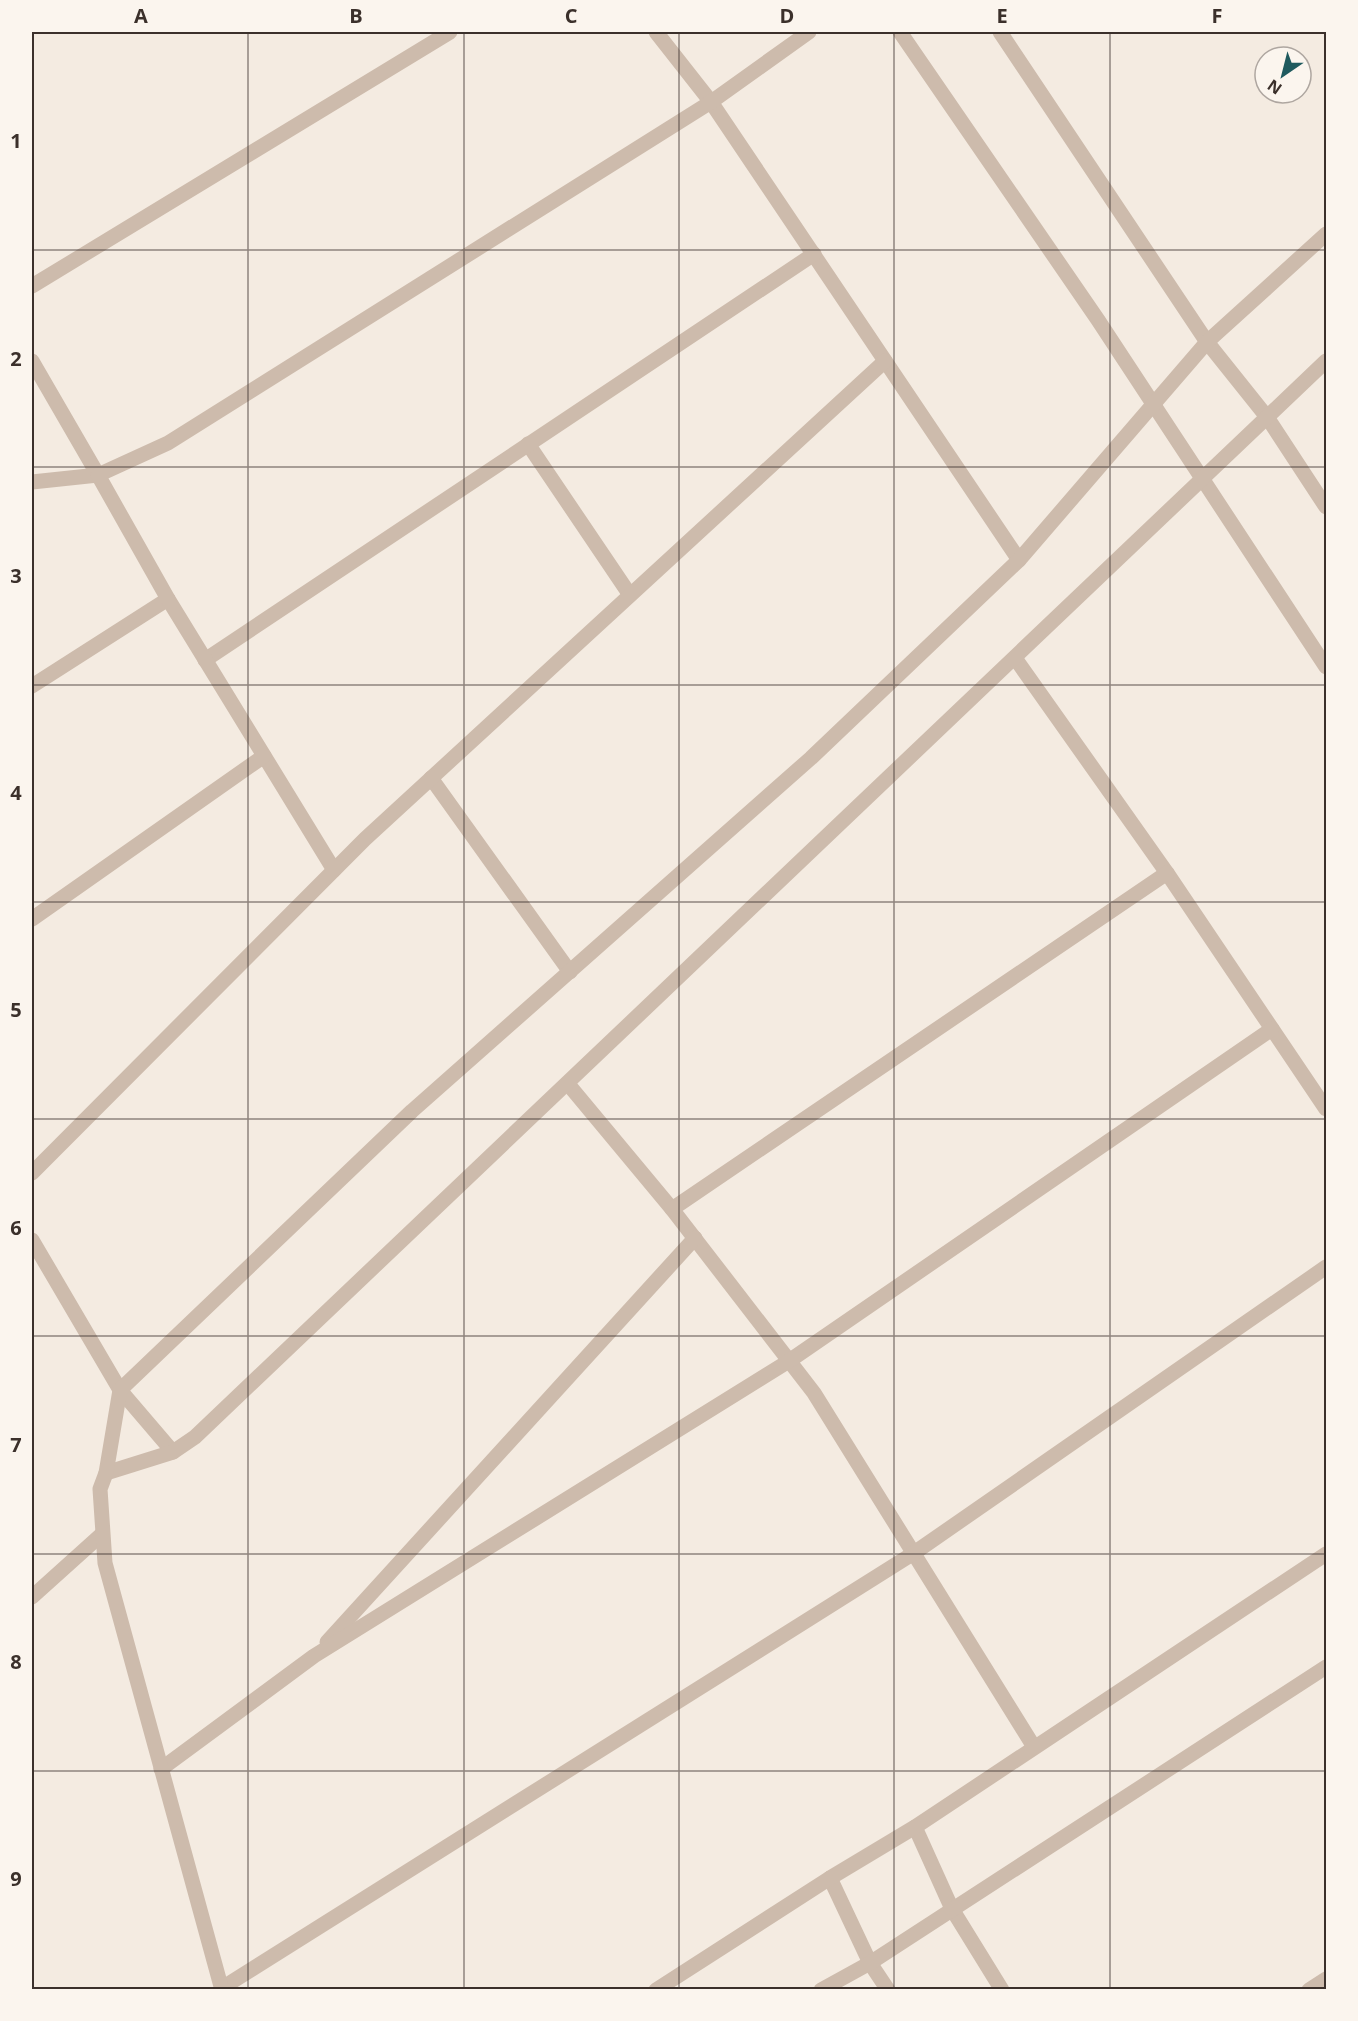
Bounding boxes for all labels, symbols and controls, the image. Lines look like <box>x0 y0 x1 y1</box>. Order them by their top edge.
text: A <box>134 2 148 29</box>
text: B <box>349 2 363 29</box>
text: C <box>565 2 578 29</box>
text: D <box>780 2 794 29</box>
text: E <box>996 2 1008 29</box>
text: F <box>1212 2 1222 29</box>
north arrow <box>1253 45 1313 105</box>
text: N <box>1263 75 1286 100</box>
text: 1 <box>10 127 22 154</box>
text: 2 <box>10 345 22 372</box>
text: 3 <box>10 562 22 589</box>
text: 4 <box>10 779 22 806</box>
text: 5 <box>10 996 22 1023</box>
text: 6 <box>10 1214 22 1241</box>
text: 7 <box>10 1431 22 1458</box>
text: 8 <box>10 1648 22 1675</box>
text: 9 <box>10 1865 22 1892</box>

